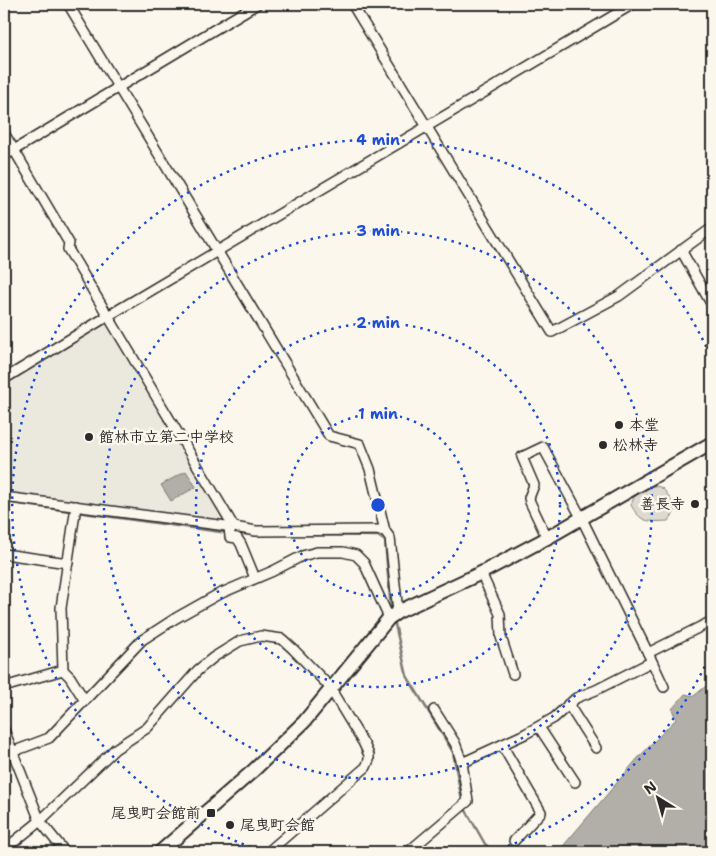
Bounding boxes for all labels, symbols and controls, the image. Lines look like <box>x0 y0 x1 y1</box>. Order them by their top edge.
text: 4 min <box>356 130 400 150</box>
text: 3 min <box>356 221 400 241</box>
text: 2 min <box>356 313 400 333</box>
text: 1 min <box>358 404 398 424</box>
place label: 本堂 <box>629 415 659 435</box>
marker: 本堂 <box>613 419 625 431</box>
place label: 館林市立第二中学校 <box>99 427 234 447</box>
marker: 館林市立第二中学校 <box>83 431 95 443</box>
place label: 松林寺 <box>613 435 658 455</box>
marker: 松林寺 <box>597 439 609 451</box>
place label: 善長寺 <box>640 494 685 514</box>
centre of rings <box>369 496 387 514</box>
marker: 善長寺 <box>689 498 701 510</box>
north arrow <box>634 774 684 824</box>
text: N <box>640 777 660 798</box>
place label: 尾曳町会館前 <box>111 803 201 823</box>
marker: 尾曳町会館前 <box>205 807 217 819</box>
place label: 尾曳町会館 <box>240 815 315 835</box>
marker: 尾曳町会館 <box>224 819 236 831</box>

